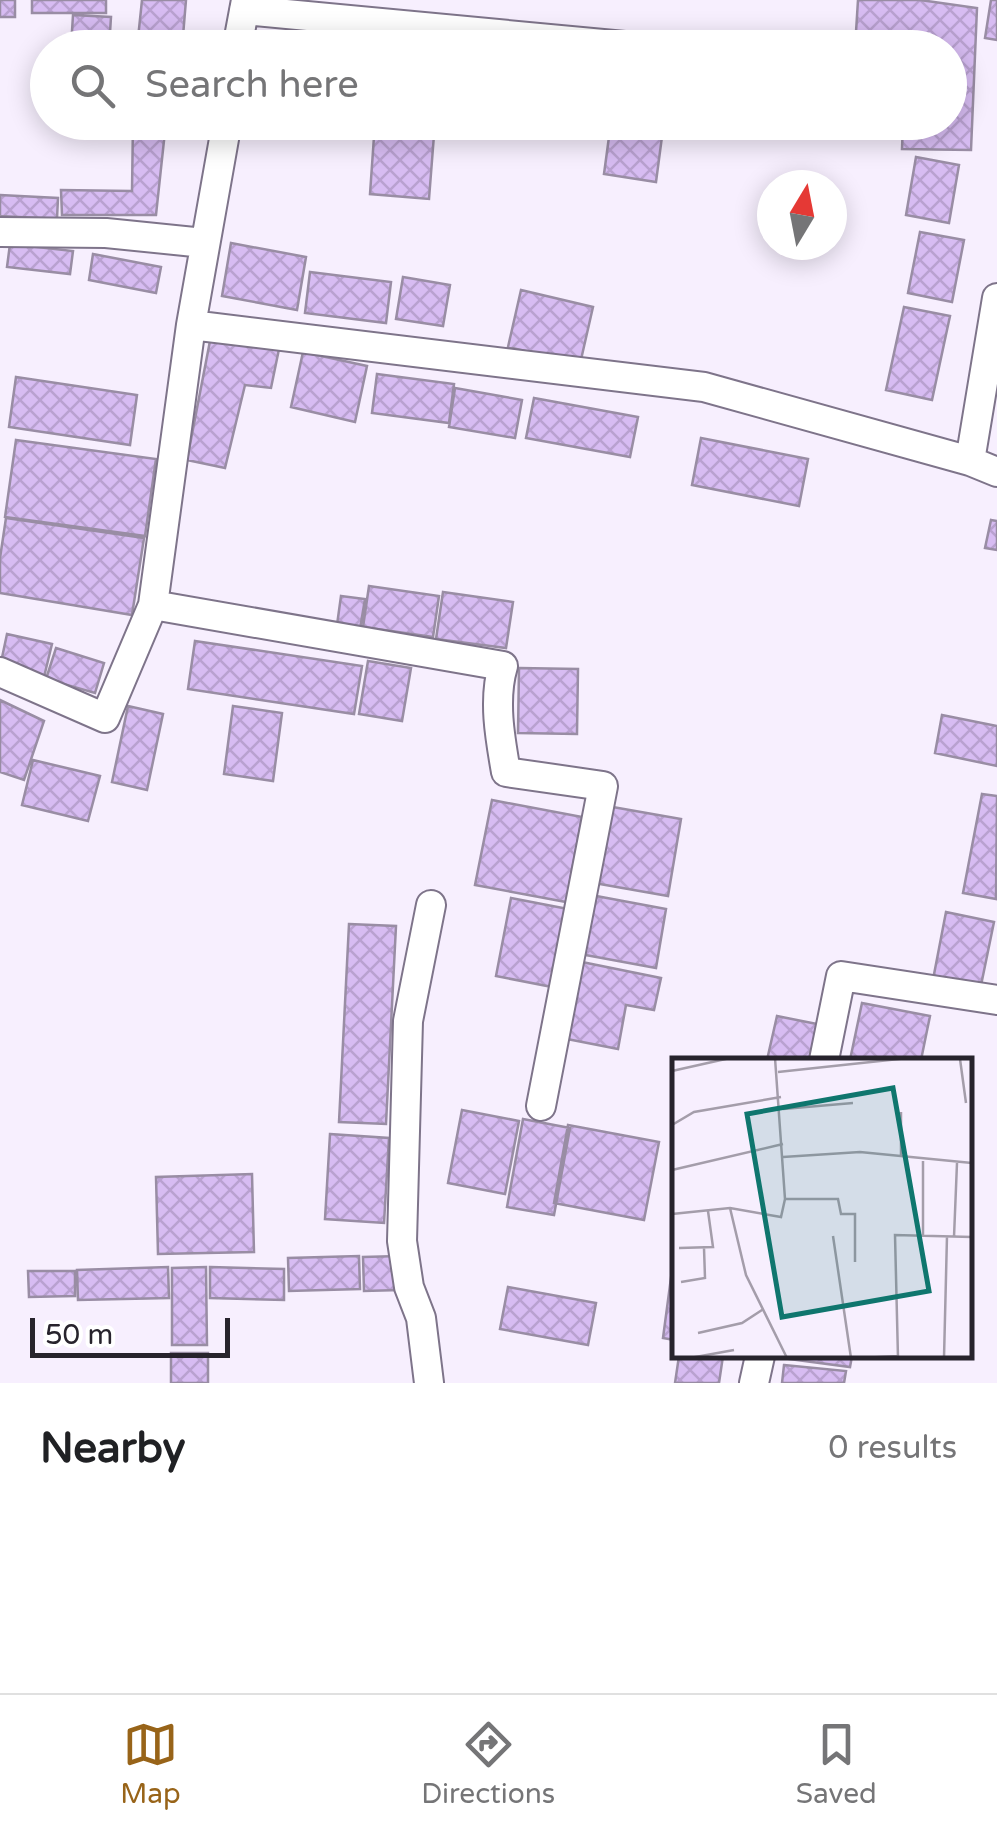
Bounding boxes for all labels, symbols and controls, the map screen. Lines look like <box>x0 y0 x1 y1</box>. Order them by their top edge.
search box <box>30 30 967 140</box>
icon: search <box>65 58 120 113</box>
text: Search here <box>145 62 359 108</box>
north arrow <box>757 170 847 260</box>
inset map <box>672 1058 972 1358</box>
scale bar <box>30 1313 230 1358</box>
text: 50 m <box>45 1318 113 1352</box>
text: Nearby <box>40 1423 185 1474</box>
text: 0 results <box>828 1429 957 1467</box>
tab: Map <box>120 1717 181 1811</box>
tab: Directions <box>421 1717 555 1811</box>
tab: Saved <box>796 1717 877 1811</box>

